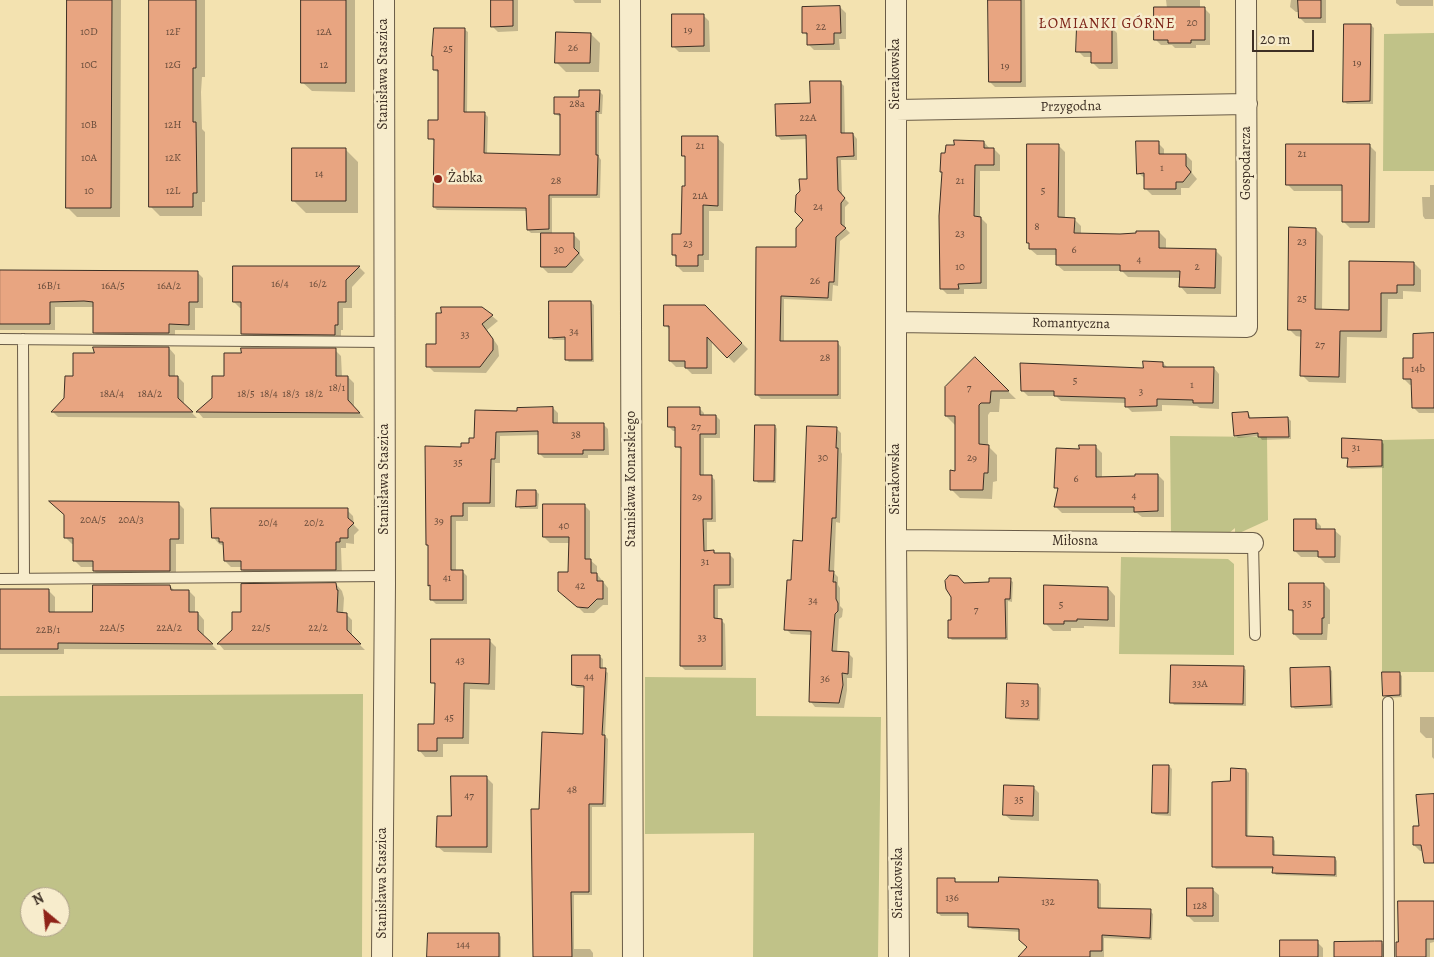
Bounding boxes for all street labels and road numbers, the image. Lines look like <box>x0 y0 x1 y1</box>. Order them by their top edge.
street label: Stanisława Staszica <box>376 18 392 130</box>
street label: Sierakowska <box>888 38 904 110</box>
street label: Przygodna <box>1040 98 1102 116</box>
street label: Gospodarcza <box>1239 126 1255 200</box>
street label: Romantyczna <box>1032 315 1110 333</box>
street label: Stanisława Konarskiego <box>624 411 640 547</box>
street label: Stanisława Staszica <box>377 423 393 535</box>
street label: Sierakowska <box>888 443 904 515</box>
street label: Miłosna <box>1052 534 1098 550</box>
street label: Stanisława Staszica <box>375 827 391 939</box>
street label: Sierakowska <box>891 847 907 919</box>

